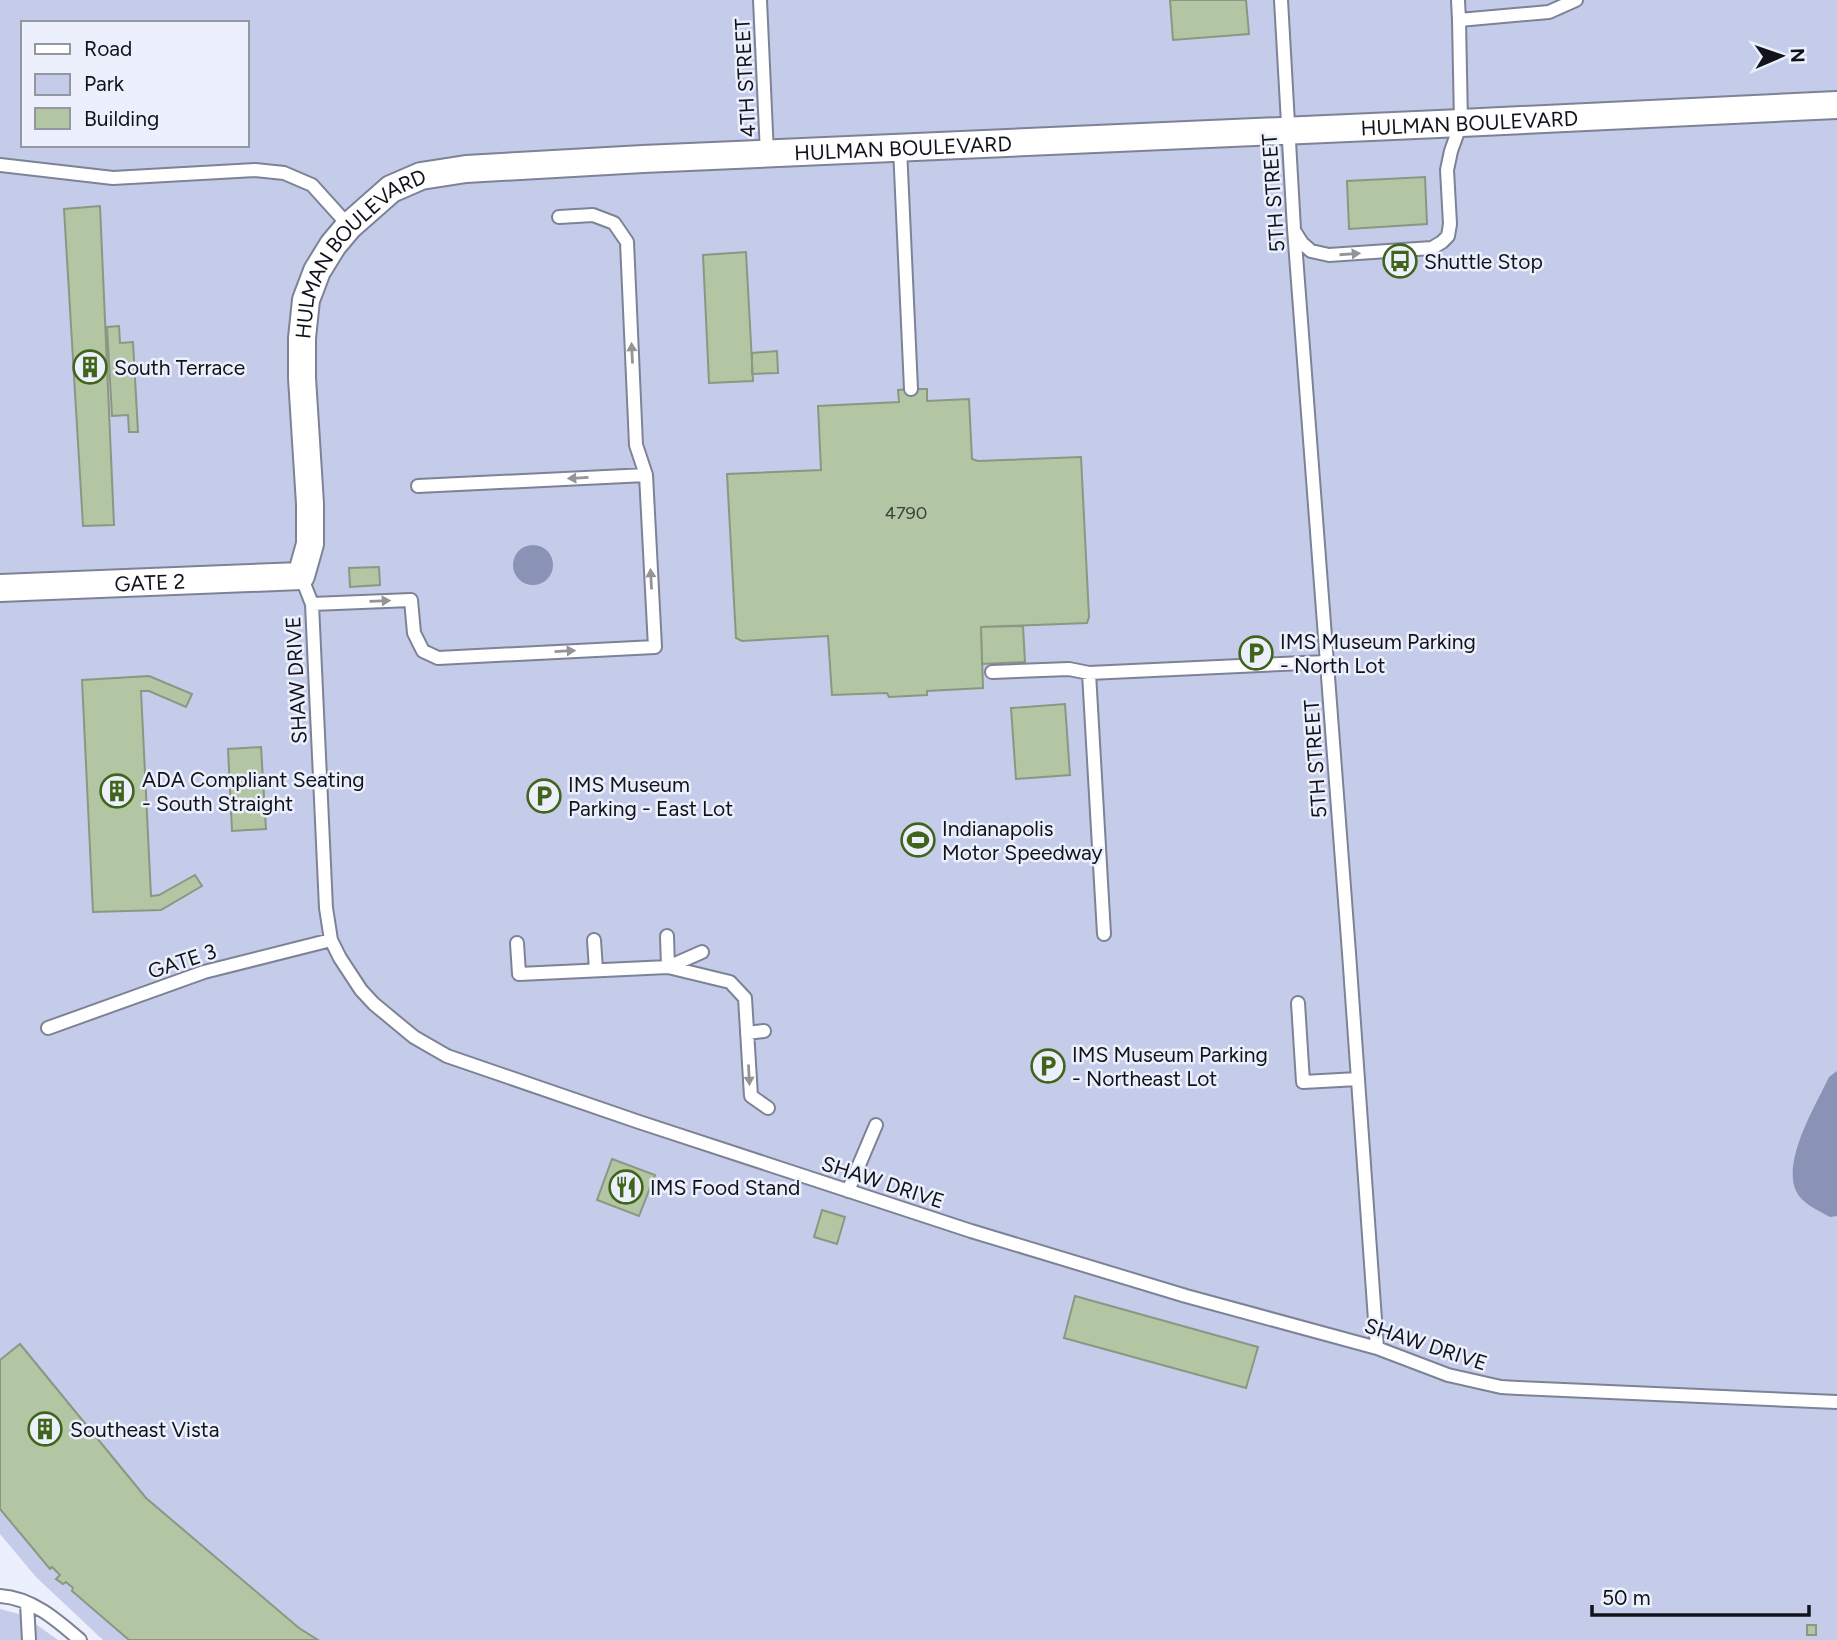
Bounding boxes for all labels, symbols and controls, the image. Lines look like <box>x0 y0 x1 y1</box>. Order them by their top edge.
street label: 4TH STREET <box>729 17 761 138</box>
legend <box>21 21 248 147</box>
north arrow <box>1746 21 1816 91</box>
text: Road <box>84 36 132 61</box>
text: N <box>1786 48 1809 63</box>
text: Park <box>84 71 125 96</box>
street label: HULMAN BOULEVARD <box>1360 105 1579 140</box>
text: Building <box>84 106 159 131</box>
street label: HULMAN BOULEVARD <box>794 130 1012 165</box>
street label: 5TH STREET <box>1256 133 1290 253</box>
street label: HULMAN BOULEVARD <box>289 163 430 340</box>
bus stop icon: Shuttle Stop <box>1381 242 1419 280</box>
one-way arrow <box>1339 248 1361 259</box>
place label: Shuttle Stop <box>1424 249 1543 274</box>
one-way arrow <box>626 342 637 364</box>
building icon: South Terrace <box>71 348 109 386</box>
place label: South Terrace <box>114 355 245 380</box>
one-way arrow <box>567 473 589 484</box>
house number: 4790 <box>885 502 927 524</box>
one-way arrow <box>646 567 657 589</box>
street label: GATE 2 <box>114 568 186 596</box>
one-way arrow <box>369 596 391 607</box>
street label: SHAW DRIVE <box>280 616 312 744</box>
place label: IMS Museum Parking - North Lot <box>1280 629 1476 678</box>
parking icon: IMS Museum Parking - North Lot <box>1237 634 1275 672</box>
one-way arrow <box>554 646 576 657</box>
street label: 5TH STREET <box>1298 699 1332 819</box>
place label: ADA Compliant Seating - South Straight <box>142 767 365 816</box>
building icon: ADA Compliant Seating - South Straight <box>98 772 136 810</box>
place label: IMS Museum Parking - East Lot <box>568 772 733 821</box>
parking icon: IMS Museum Parking - East Lot <box>525 777 563 815</box>
place label: Indianapolis Motor Speedway <box>942 816 1103 865</box>
sports icon: Indianapolis Motor Speedway <box>899 821 937 859</box>
street label: GATE 3 <box>145 938 219 984</box>
place label: IMS Museum Parking - Northeast Lot <box>1072 1042 1268 1091</box>
parking icon: IMS Museum Parking - Northeast Lot <box>1029 1047 1067 1085</box>
one-way arrow <box>744 1064 755 1086</box>
street label: SHAW DRIVE <box>818 1150 948 1214</box>
restaurant icon: IMS Food Stand <box>607 1168 645 1206</box>
place label: IMS Food Stand <box>650 1175 800 1200</box>
street label: SHAW DRIVE <box>1361 1312 1491 1376</box>
building icon: Southeast Vista <box>26 1410 64 1448</box>
place label: Southeast Vista <box>70 1417 219 1442</box>
scale bar <box>1592 1574 1809 1618</box>
text: 50 m <box>1602 1585 1651 1610</box>

